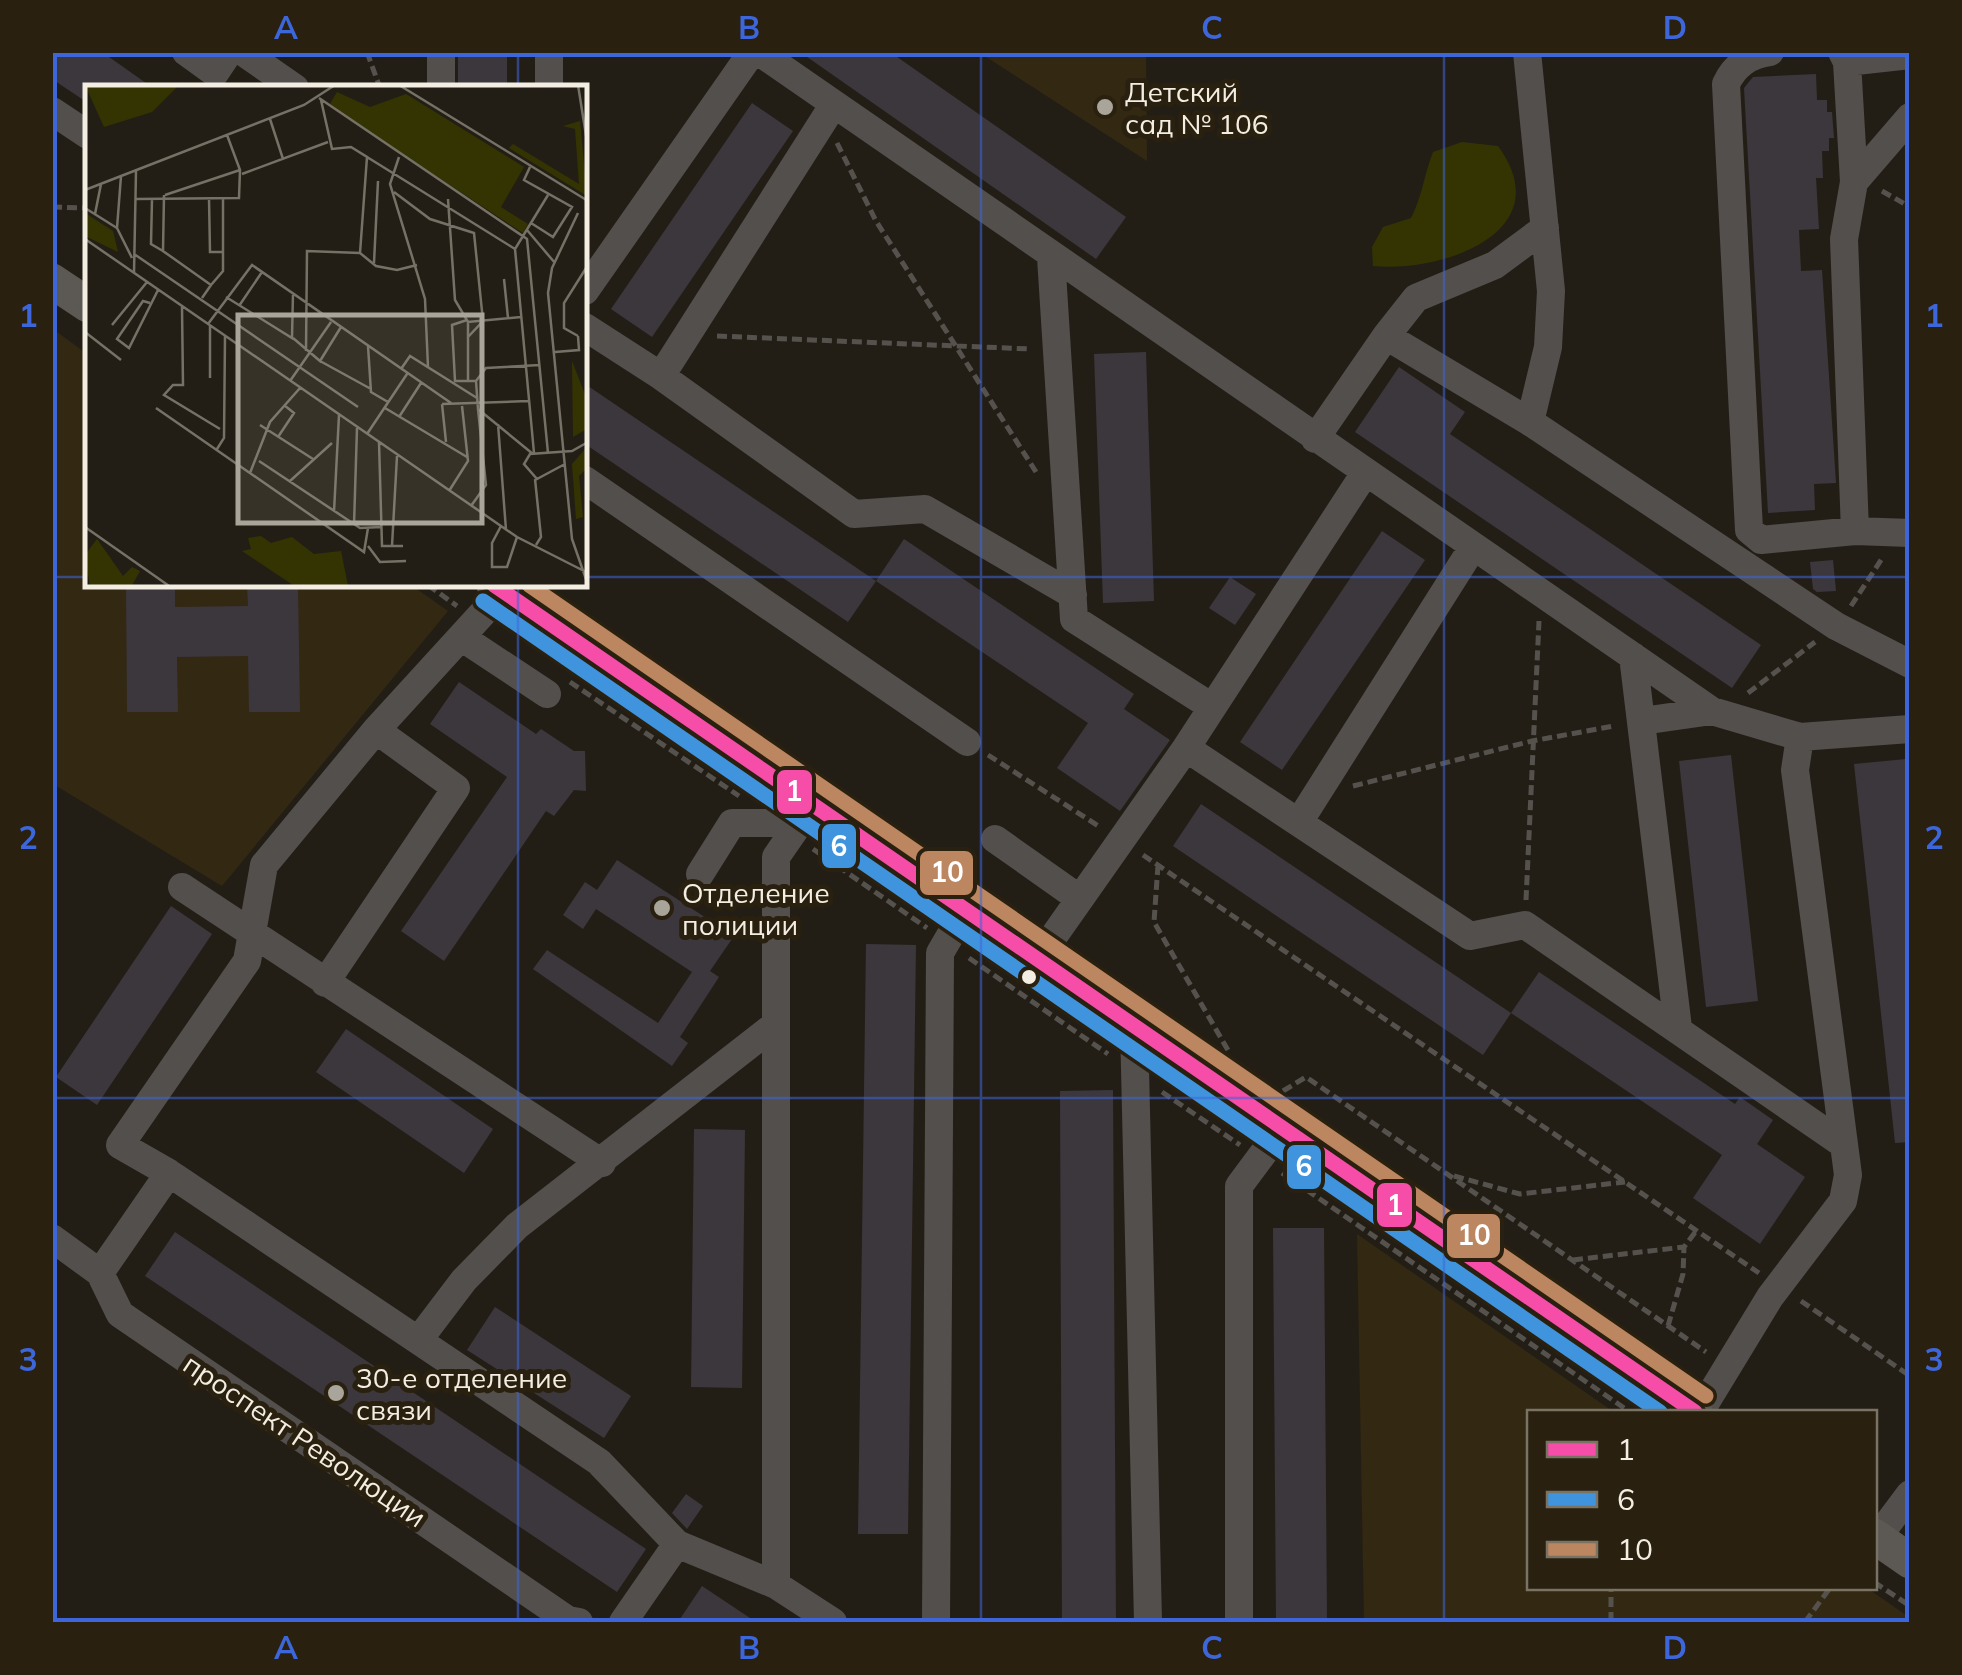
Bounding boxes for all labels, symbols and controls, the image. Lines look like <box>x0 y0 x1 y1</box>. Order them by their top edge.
text: A <box>274 7 298 47</box>
text: B <box>738 7 760 47</box>
text: C <box>1201 7 1223 47</box>
text: D <box>1663 7 1687 47</box>
place label: Детский сад № 106 <box>1125 74 1269 141</box>
inset map <box>85 85 588 588</box>
marker: Детский сад № 106 <box>1094 96 1116 118</box>
text: 1 <box>18 295 38 335</box>
text: 1 <box>1924 295 1944 335</box>
line badge: 1 <box>775 768 814 816</box>
text: 1 <box>786 773 802 808</box>
text: 2 <box>18 817 38 857</box>
text: 2 <box>1924 817 1944 857</box>
line badge: 6 <box>820 822 858 870</box>
text: 6 <box>831 828 847 863</box>
line badge: 10 <box>918 849 975 897</box>
text: 10 <box>930 854 964 889</box>
place label: Отделение полиции <box>682 875 830 942</box>
marker: Отделение полиции <box>651 897 673 919</box>
unlabelled marker <box>1019 967 1039 987</box>
line badge: 6 <box>1285 1143 1323 1191</box>
text: 6 <box>1296 1148 1312 1183</box>
line badge: 1 <box>1375 1181 1414 1229</box>
text: 1 <box>1387 1187 1403 1222</box>
line badge: 10 <box>1445 1212 1502 1260</box>
text: 10 <box>1457 1217 1491 1252</box>
text: 3 <box>18 1339 38 1379</box>
text: 3 <box>1924 1339 1944 1379</box>
street label: проспект Революции <box>177 1346 433 1534</box>
place label: 30-е отделение связи <box>356 1360 567 1427</box>
marker: 30-е отделение связи <box>325 1382 347 1404</box>
legend <box>1527 1410 1877 1590</box>
text: 1 <box>1617 1430 1635 1468</box>
text: 6 <box>1617 1480 1635 1518</box>
text: 10 <box>1617 1530 1653 1568</box>
text: A <box>274 1627 298 1667</box>
text: B <box>738 1627 760 1667</box>
text: C <box>1201 1627 1223 1667</box>
text: D <box>1663 1627 1687 1667</box>

